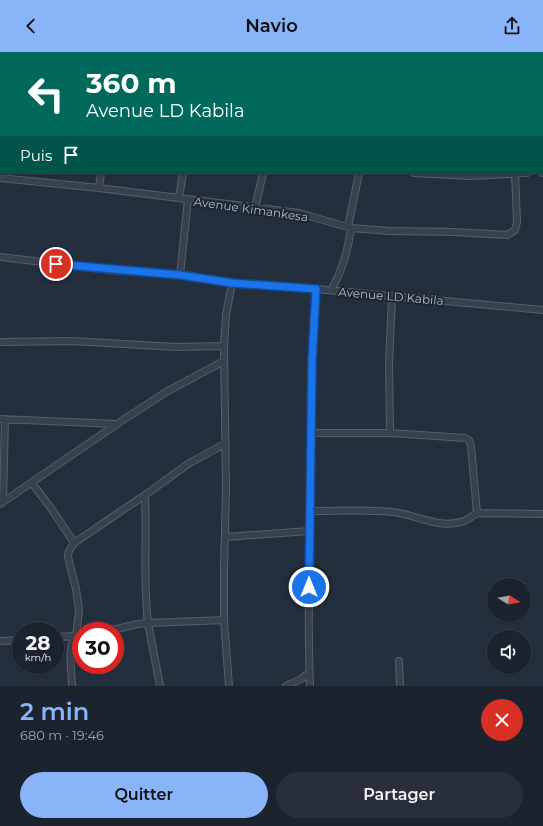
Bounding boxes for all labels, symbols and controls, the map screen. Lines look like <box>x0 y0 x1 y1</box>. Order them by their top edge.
icon: back <box>20 15 42 37</box>
text: Navio <box>245 15 298 37</box>
icon: share <box>501 15 523 37</box>
text: 360 m <box>86 66 177 100</box>
icon: left <box>20 68 72 120</box>
text: Avenue LD Kabila <box>86 100 245 122</box>
icon: arrive <box>60 144 82 166</box>
text: Puis <box>20 146 52 165</box>
street label: Avenue Kimankesa <box>193 194 309 224</box>
pin <box>39 247 73 281</box>
icon: arrive <box>45 253 67 275</box>
street label: Avenue LD Kabila <box>338 284 444 308</box>
position arrow <box>288 566 330 608</box>
north arrow <box>487 578 531 622</box>
map controls <box>487 578 531 674</box>
speed limit sign: 30 <box>72 622 124 674</box>
button: sound <box>487 630 531 674</box>
text: 28 <box>26 631 51 655</box>
text: km/h <box>25 651 51 664</box>
text: 2 min <box>20 697 89 726</box>
button: close <box>481 699 523 741</box>
text: 680 m · 19:46 <box>20 727 104 743</box>
button: Quitter <box>20 772 268 818</box>
button: Partager <box>276 772 523 818</box>

